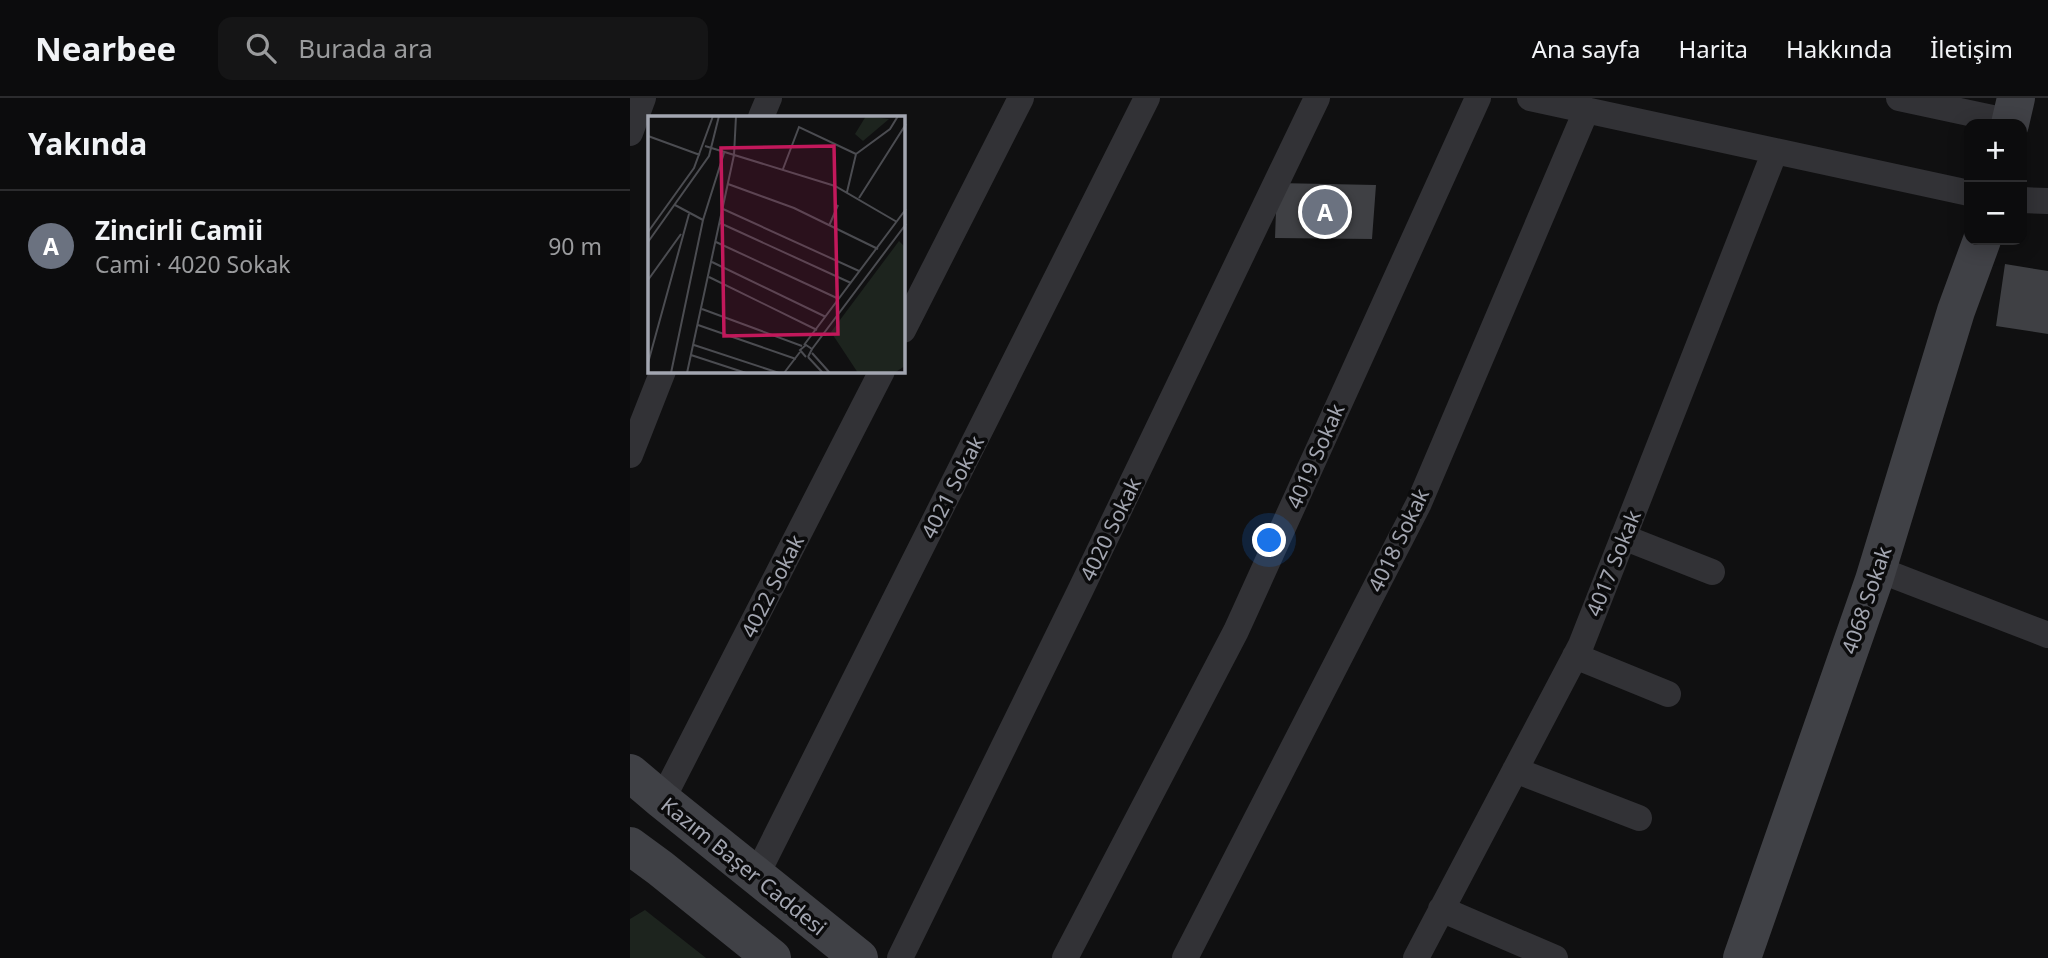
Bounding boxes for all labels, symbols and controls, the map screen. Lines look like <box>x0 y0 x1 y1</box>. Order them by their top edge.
search box <box>218 17 708 80</box>
text: Nearbee <box>35 26 176 71</box>
icon: search <box>242 29 280 67</box>
text: Burada ara <box>298 30 433 66</box>
text: Ana sayfa <box>1532 32 1641 65</box>
text: Harita <box>1679 32 1748 65</box>
text: Hakkında <box>1786 32 1892 65</box>
text: İletişim <box>1930 32 2013 65</box>
inset map <box>648 116 905 373</box>
map controls <box>1964 119 2027 245</box>
button: + <box>1964 119 2027 182</box>
text: Yakında <box>28 123 147 164</box>
button: − <box>1964 182 2027 245</box>
pin: A <box>1302 186 1348 238</box>
text: Zincirli Camii <box>95 212 263 248</box>
text: A <box>43 230 59 262</box>
text: 90 m <box>548 230 602 262</box>
text: Cami · 4020 Sokak <box>95 248 291 280</box>
street label: 4019 Sokak <box>1279 398 1351 513</box>
street label: 4021 Sokak <box>914 430 990 543</box>
street label: 4020 Sokak <box>1073 472 1147 585</box>
street label: 4018 Sokak <box>1361 483 1435 596</box>
street label: 4017 Sokak <box>1579 505 1647 620</box>
your location <box>1252 523 1286 557</box>
street label: 4022 Sokak <box>734 529 810 642</box>
street label: 4068 Sokak <box>1835 542 1898 657</box>
street label: Kazım Başer Caddesi <box>656 791 832 941</box>

